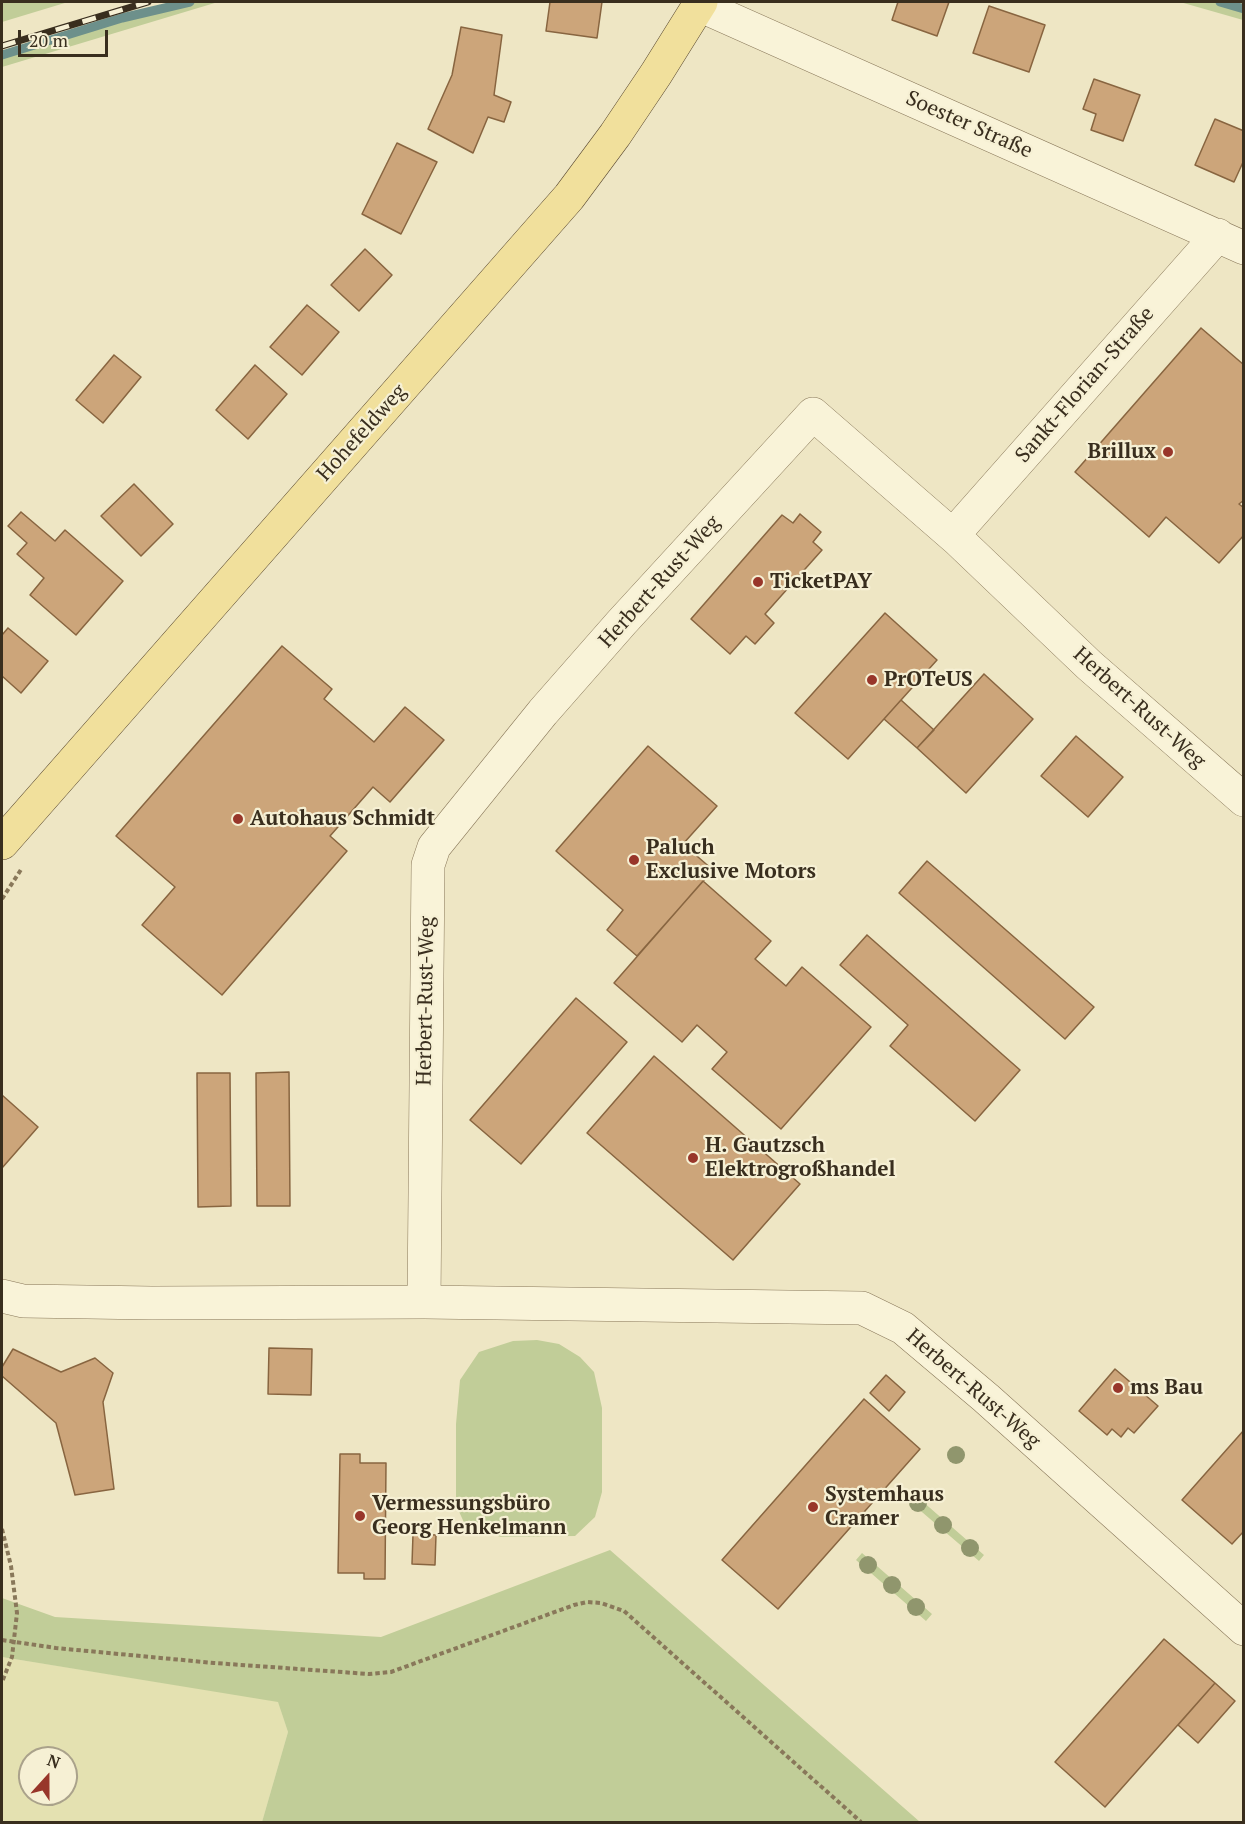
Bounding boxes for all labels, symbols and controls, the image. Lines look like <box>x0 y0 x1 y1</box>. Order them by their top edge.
scale bar <box>21 18 111 56</box>
text: 20 m <box>29 28 68 52</box>
street label: Soester Straße <box>902 86 1036 164</box>
street label: Sankt-Florian-Straße <box>1010 302 1160 468</box>
street label: Hohefeldweg <box>312 379 412 487</box>
place label: Brillux <box>1088 439 1156 465</box>
marker: Brillux <box>1161 445 1175 459</box>
street label: Herbert-Rust-Weg <box>594 511 726 653</box>
place label: TicketPAY <box>770 569 872 595</box>
marker: TicketPAY <box>751 575 765 589</box>
street label: Herbert-Rust-Weg <box>1068 642 1210 774</box>
place label: PrOTeUS <box>884 667 973 693</box>
marker: PrOTeUS <box>865 673 879 687</box>
place label: Autohaus Schmidt <box>250 806 435 832</box>
marker: Autohaus Schmidt <box>231 812 245 826</box>
place label: Paluch Exclusive Motors <box>646 835 816 885</box>
marker: Paluch Exclusive Motors <box>627 853 641 867</box>
street label: Herbert-Rust-Weg <box>412 916 440 1086</box>
place label: H. Gautzsch Elektrogroßhandel <box>705 1133 896 1183</box>
marker: H. Gautzsch Elektrogroßhandel <box>686 1151 700 1165</box>
street label: Herbert-Rust-Weg <box>901 1324 1045 1454</box>
place label: ms Bau <box>1130 1375 1203 1401</box>
marker: ms Bau <box>1111 1381 1125 1395</box>
place label: Systemhaus Cramer <box>825 1482 944 1532</box>
place label: Vermessungsbüro Georg Henkelmann <box>372 1491 566 1541</box>
marker: Systemhaus Cramer <box>806 1500 820 1514</box>
marker: Vermessungsbüro Georg Henkelmann <box>353 1509 367 1523</box>
north arrow <box>18 1746 78 1806</box>
text: N <box>44 1749 63 1774</box>

